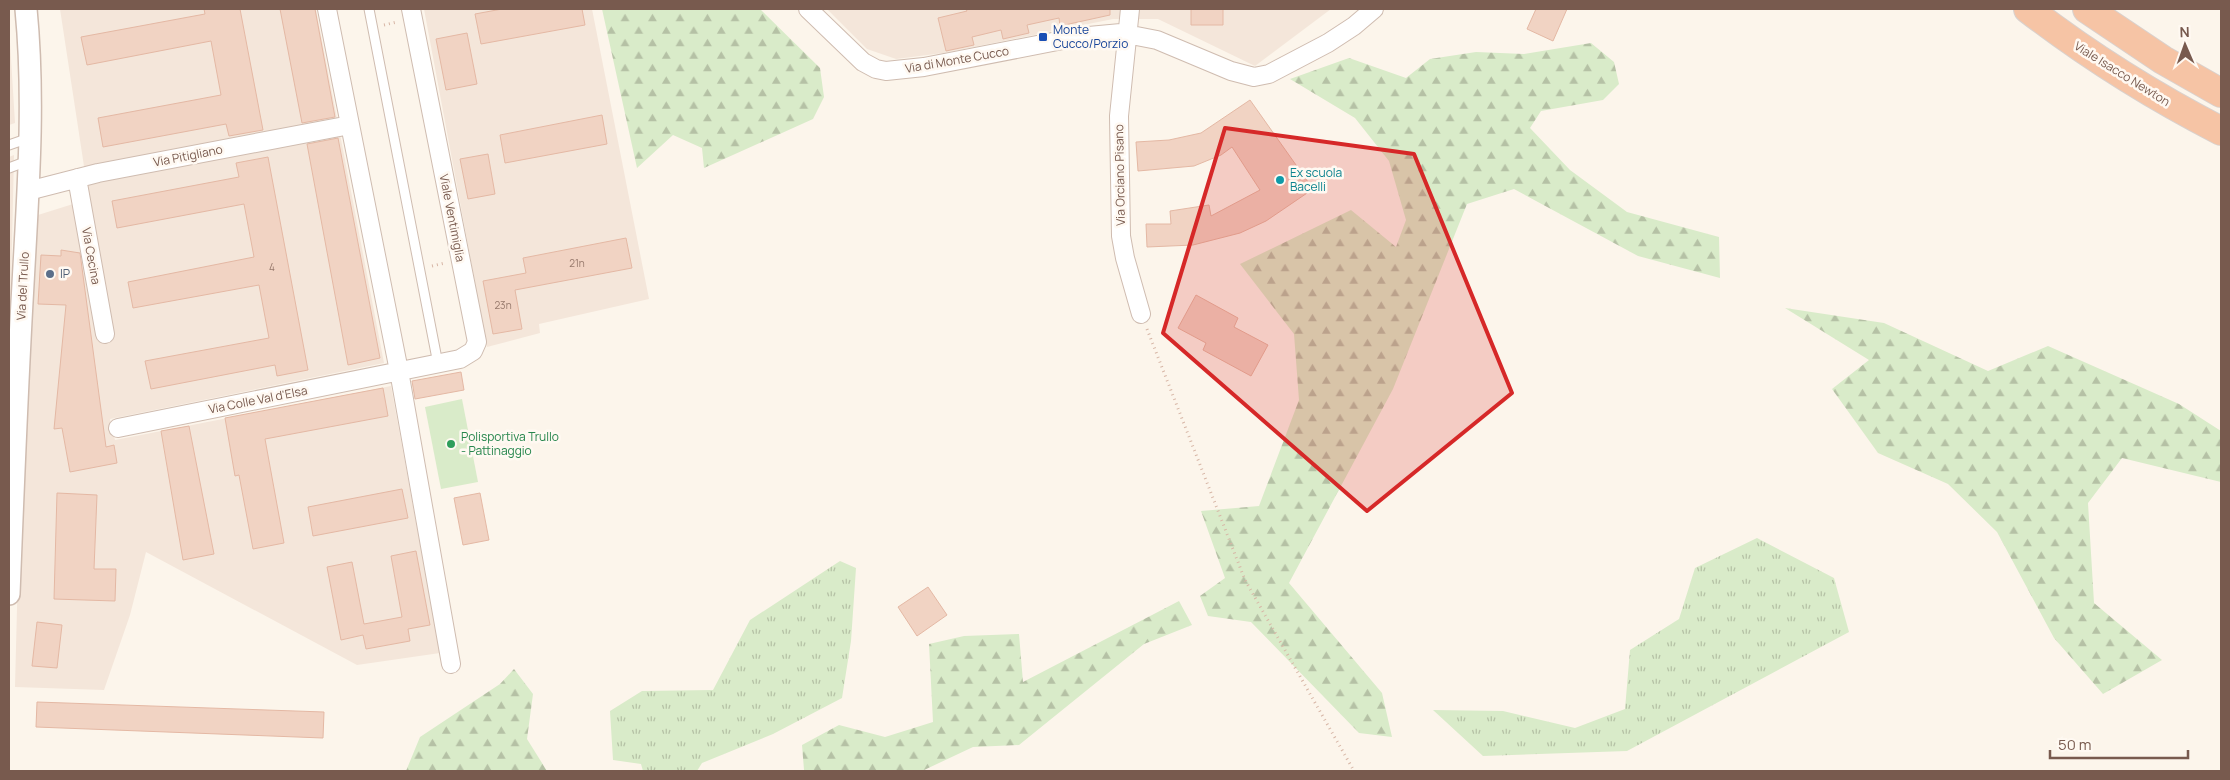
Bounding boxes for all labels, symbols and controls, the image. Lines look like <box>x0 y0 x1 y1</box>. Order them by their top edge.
north arrow <box>2160 20 2210 70</box>
place label: Monte Cucco/Porzio <box>1053 21 1128 52</box>
text: N <box>2179 22 2190 41</box>
marker: Monte Cucco/Porzio <box>1037 31 1049 43</box>
street label: Viale Isacco Newton <box>2071 37 2173 110</box>
street label: Via di Monte Cucco <box>904 42 1010 77</box>
street label: Via Orciano Pisano <box>1110 124 1129 226</box>
street label: Via Pitigliano <box>152 140 224 171</box>
place label: Ex scuola Bacelli <box>1290 164 1342 195</box>
street label: Viale Ventimiglia <box>436 173 469 263</box>
marker: Ex scuola Bacelli <box>1274 174 1286 186</box>
street label: Via Cecina <box>78 226 105 286</box>
street label: Via del Trullo <box>12 251 33 321</box>
house number: 21n <box>569 256 585 270</box>
house number: 4 <box>269 260 275 274</box>
place label: IP <box>60 265 70 282</box>
marker: IP <box>44 268 56 280</box>
house number: 23n <box>494 298 512 312</box>
street label: Via Colle Val d'Elsa <box>207 382 309 417</box>
place label: Polisportiva Trullo - Pattinaggio <box>461 428 559 459</box>
marker: Polisportiva Trullo - Pattinaggio <box>445 438 457 450</box>
scale bar <box>2050 728 2188 760</box>
text: 50 m <box>2058 734 2092 755</box>

